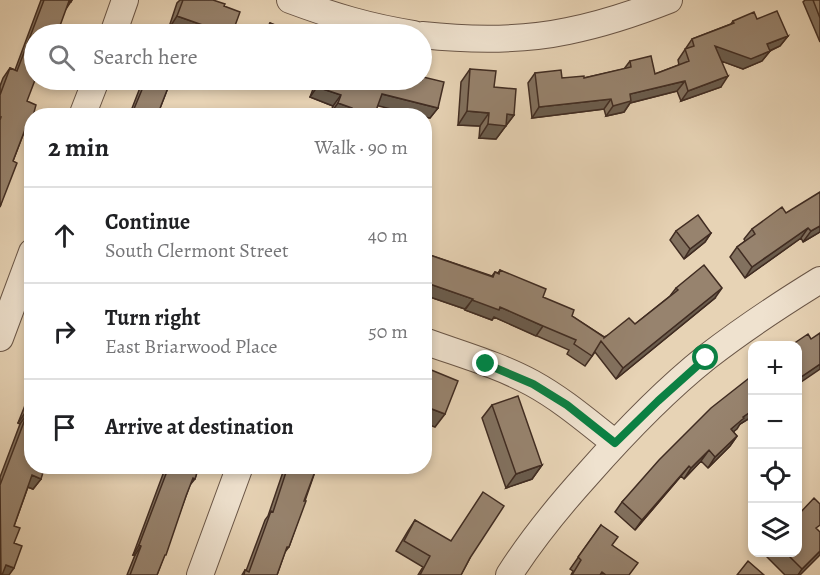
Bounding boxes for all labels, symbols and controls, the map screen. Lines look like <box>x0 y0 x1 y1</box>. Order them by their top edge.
search box <box>24 24 432 90</box>
icon: search <box>45 41 78 74</box>
text: Search here <box>93 42 198 72</box>
text: 2 min <box>48 130 109 165</box>
text: Walk · 90 m <box>315 134 408 161</box>
text: Continue <box>105 207 190 237</box>
icon: ahead <box>48 219 81 252</box>
text: 40 m <box>368 222 408 249</box>
text: South Clermont Street <box>105 237 289 264</box>
text: Turn right <box>105 303 201 333</box>
icon: right <box>48 315 81 348</box>
text: 50 m <box>368 318 408 345</box>
text: East Briarwood Place <box>105 333 277 360</box>
map controls <box>748 341 802 557</box>
button: + <box>748 341 802 395</box>
route start <box>692 344 718 370</box>
route end <box>472 350 498 376</box>
button: − <box>748 395 802 449</box>
icon: arrive <box>48 411 81 444</box>
text: Arrive at destination <box>105 412 294 442</box>
button: locate <box>748 449 802 503</box>
button: layers <box>748 503 802 557</box>

